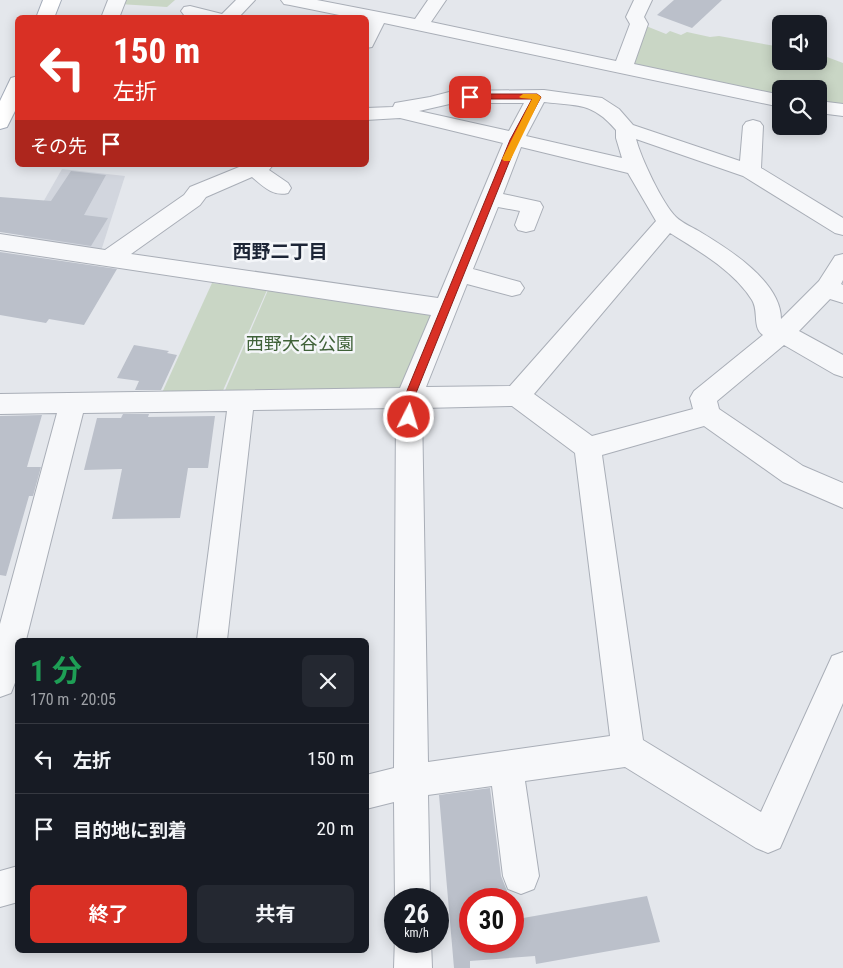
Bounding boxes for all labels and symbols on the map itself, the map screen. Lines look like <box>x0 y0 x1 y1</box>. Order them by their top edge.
pin <box>449 76 491 118</box>
district label: 西野二丁目 <box>232 240 328 263</box>
park label: 西野大谷公園 <box>246 333 354 354</box>
position arrow <box>382 390 434 442</box>
speed limit sign: 30 <box>459 888 524 953</box>

